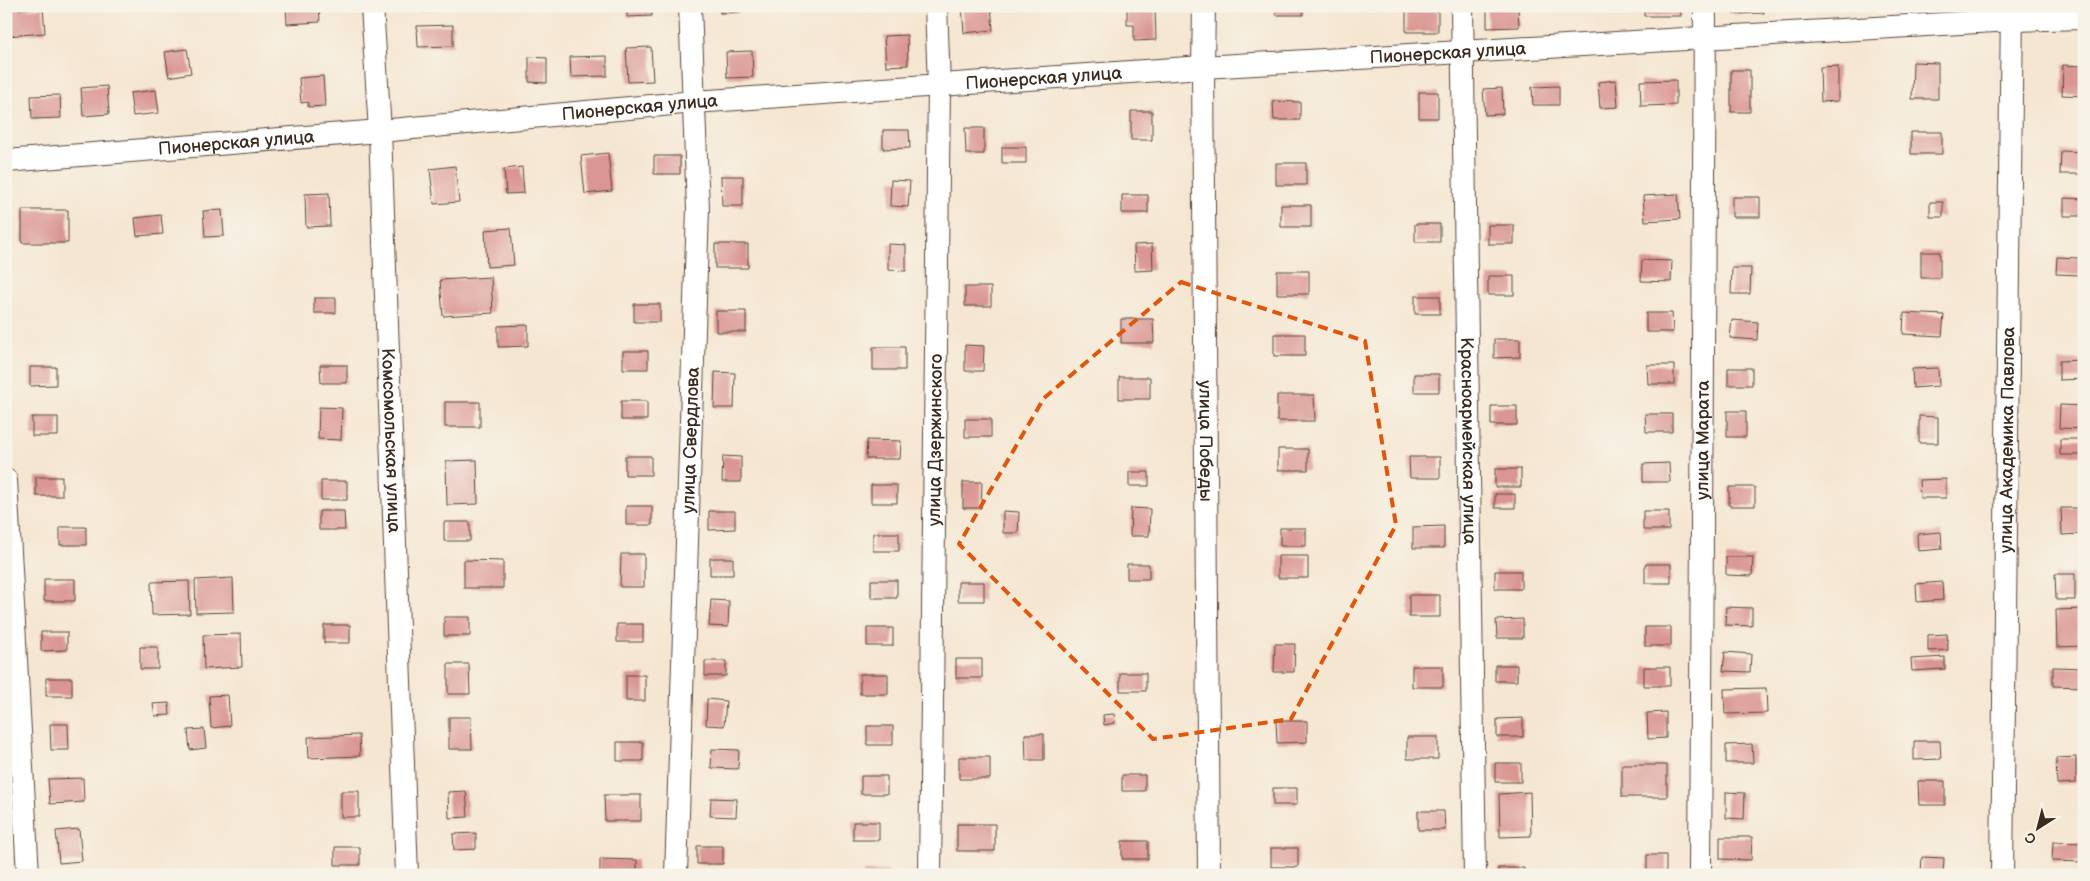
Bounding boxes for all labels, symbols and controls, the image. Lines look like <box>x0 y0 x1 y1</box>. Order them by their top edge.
street label: Пионерская улица <box>1369 38 1527 68</box>
street label: Пионерская улица <box>965 63 1123 94</box>
street label: Пионерская улица <box>561 90 719 125</box>
street label: Пионерская улица <box>157 126 316 160</box>
street label: улица Академика Павлова <box>1996 326 2019 553</box>
street label: Красноармейская улица <box>1456 337 1480 545</box>
street label: Комсомольская улица <box>377 348 405 534</box>
street label: улица Дзержинского <box>924 354 947 526</box>
street label: улица Свердлова <box>678 366 704 514</box>
street label: улица Победы <box>1194 380 1216 502</box>
street label: улица Марата <box>1692 380 1714 500</box>
north arrow <box>2012 804 2062 854</box>
text: С <box>2022 828 2040 848</box>

